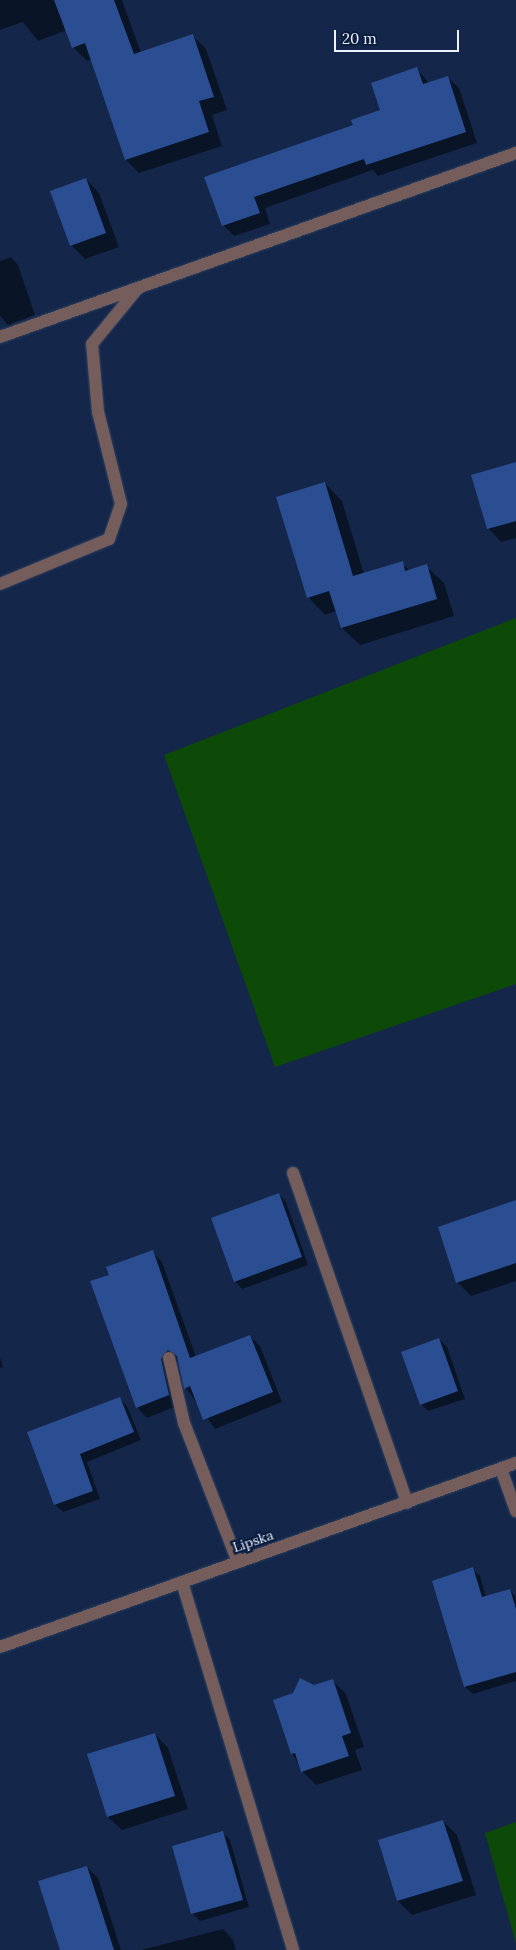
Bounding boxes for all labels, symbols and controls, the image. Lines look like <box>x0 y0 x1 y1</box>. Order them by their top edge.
scale bar <box>336 20 461 52</box>
text: 20 m <box>342 29 377 48</box>
street label: Lipska <box>231 1526 275 1556</box>

